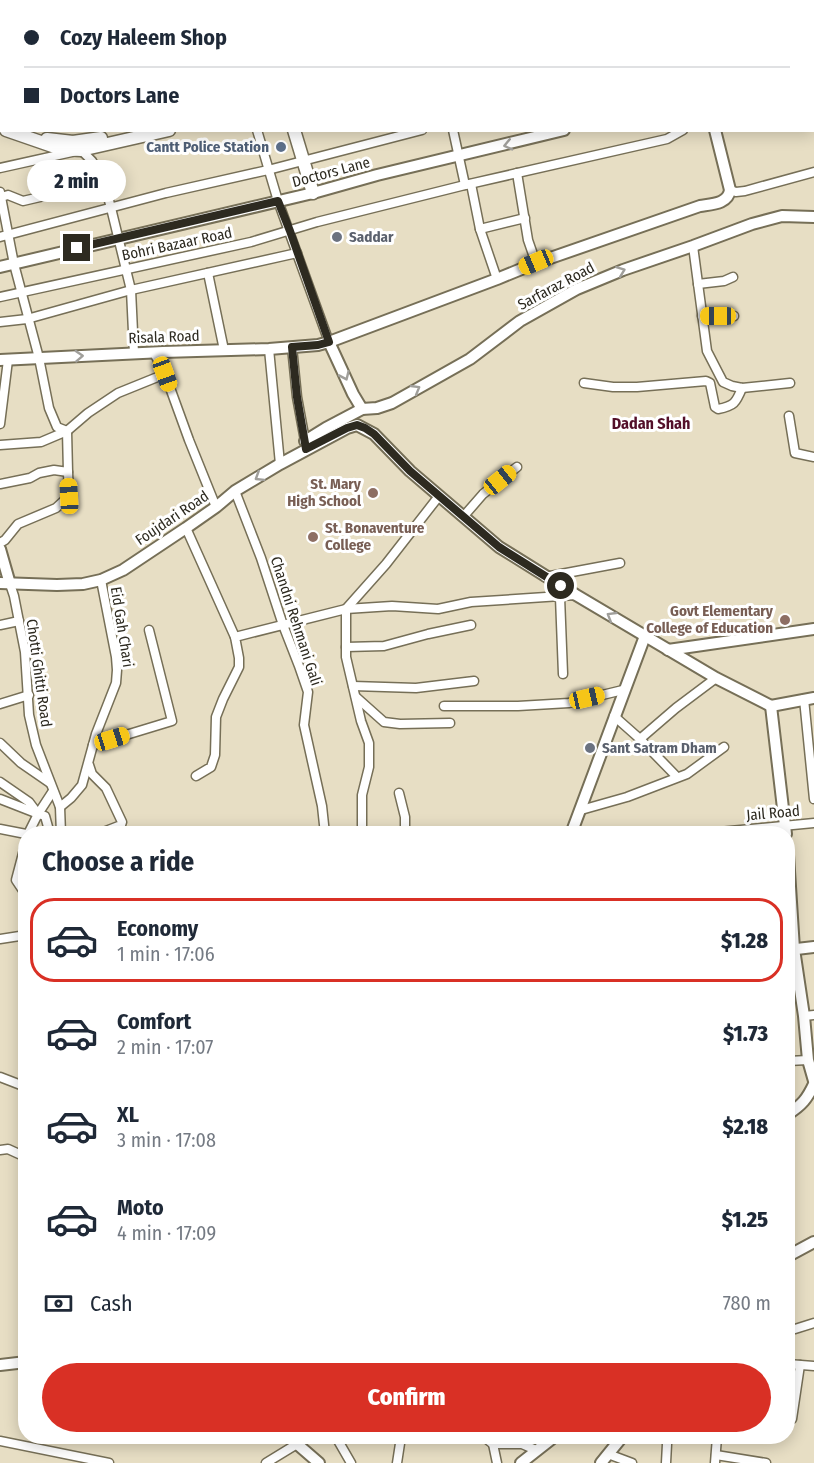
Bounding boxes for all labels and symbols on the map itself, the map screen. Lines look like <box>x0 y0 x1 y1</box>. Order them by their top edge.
one-way arrow <box>503 137 513 150</box>
place label: Cantt Police Station <box>146 138 269 156</box>
marker: Cantt Police Station <box>274 140 288 154</box>
street label: Doctors Lane <box>290 153 372 191</box>
callout: 2 min <box>28 161 127 203</box>
street label: Bohri Bazaar Road <box>120 224 234 264</box>
place label: Saddar <box>349 228 394 246</box>
marker: Saddar <box>330 230 344 244</box>
route end <box>63 234 90 261</box>
car <box>516 247 556 277</box>
street label: Sarfaraz Road <box>515 258 597 314</box>
one-way arrow <box>614 266 625 278</box>
car <box>700 307 736 325</box>
street label: Risala Road <box>128 327 200 347</box>
one-way arrow <box>75 350 84 363</box>
car <box>150 354 180 394</box>
one-way arrow <box>337 369 349 380</box>
one-way arrow <box>410 385 420 397</box>
district label: Dadan Shah <box>612 414 690 433</box>
car <box>480 462 520 498</box>
one-way arrow <box>255 469 265 481</box>
place label: St. Mary High School <box>287 475 362 510</box>
car <box>59 478 79 514</box>
marker: St. Mary High School <box>366 486 380 500</box>
street label: Foujdari Road <box>132 487 212 549</box>
place label: St. Bonaventure College <box>325 519 425 554</box>
marker: St. Bonaventure College <box>306 530 320 544</box>
street label: Chandni Rehmani Gali <box>267 554 325 688</box>
route start <box>547 572 574 599</box>
street label: Eid Gah Chari <box>107 585 137 669</box>
place label: Govt Elementary College of Education <box>646 602 774 637</box>
one-way arrow <box>607 611 617 623</box>
marker: Govt Elementary College of Education <box>778 613 792 627</box>
street label: Chotti Ghitti Road <box>23 618 55 728</box>
car <box>567 685 607 711</box>
car <box>92 725 132 753</box>
place label: Sant Satram Dham <box>602 739 717 757</box>
marker: Sant Satram Dham <box>583 741 597 755</box>
street label: Jail Road <box>745 802 801 824</box>

